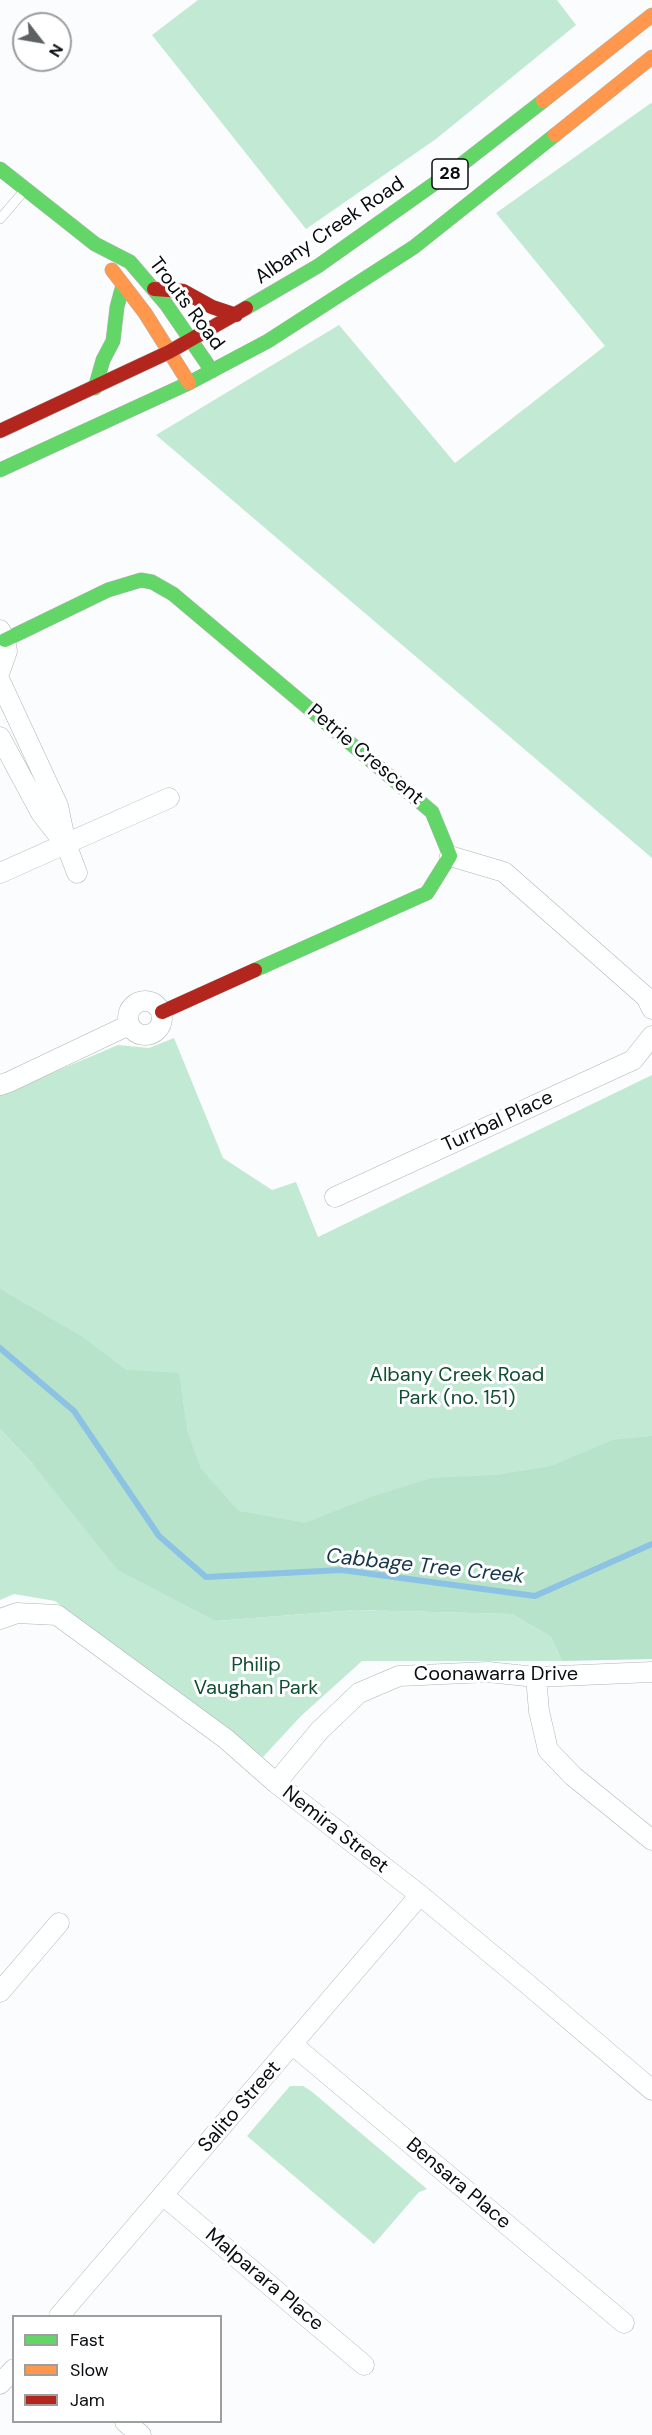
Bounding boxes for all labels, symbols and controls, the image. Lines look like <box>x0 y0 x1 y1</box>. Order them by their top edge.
north arrow <box>12 12 72 72</box>
text: N <box>44 40 68 61</box>
road number: 28 <box>432 159 468 189</box>
street label: Albany Creek Road <box>251 172 409 290</box>
street label: Trouts Road <box>143 253 229 355</box>
street label: Petrie Crescent <box>302 700 428 810</box>
street label: Turrbal Place <box>439 1086 557 1158</box>
park label: Albany Creek Road Park (no. 151) <box>370 1364 544 1411</box>
water label: Cabbage Tree Creek <box>325 1544 525 1590</box>
park label: Philip Vaughan Park <box>194 1654 318 1701</box>
street label: Coonawarra Drive <box>414 1663 578 1687</box>
street label: Nemira Street <box>277 1781 393 1879</box>
street label: Salito Street <box>194 2056 286 2158</box>
street label: Bensara Place <box>401 2133 515 2235</box>
street label: Malparara Place <box>200 2224 328 2336</box>
legend <box>12 2315 222 2423</box>
text: Fast <box>70 2328 105 2352</box>
text: Slow <box>70 2358 109 2382</box>
text: Jam <box>70 2388 105 2412</box>

